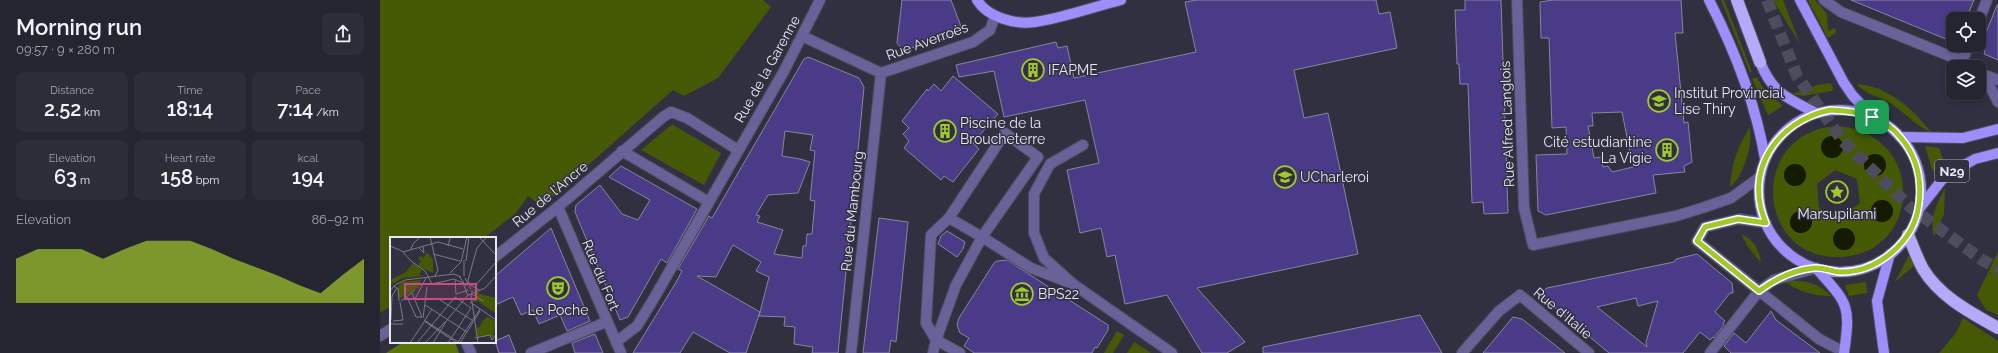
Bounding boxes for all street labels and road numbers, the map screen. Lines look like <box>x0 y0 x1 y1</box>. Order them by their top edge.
street label: Rue de la Garenne <box>731 13 803 125</box>
street label: Rue Averroès <box>884 19 970 63</box>
street label: Rue Alfred Langlois <box>1497 60 1517 187</box>
street label: Rue du Mambourg <box>838 150 866 272</box>
street label: Rue de l'Ancre <box>509 158 591 230</box>
road number: N29 <box>1935 160 1969 182</box>
street label: Rue du Fort <box>579 237 623 313</box>
street label: Rue d'Italie <box>1531 284 1595 342</box>

